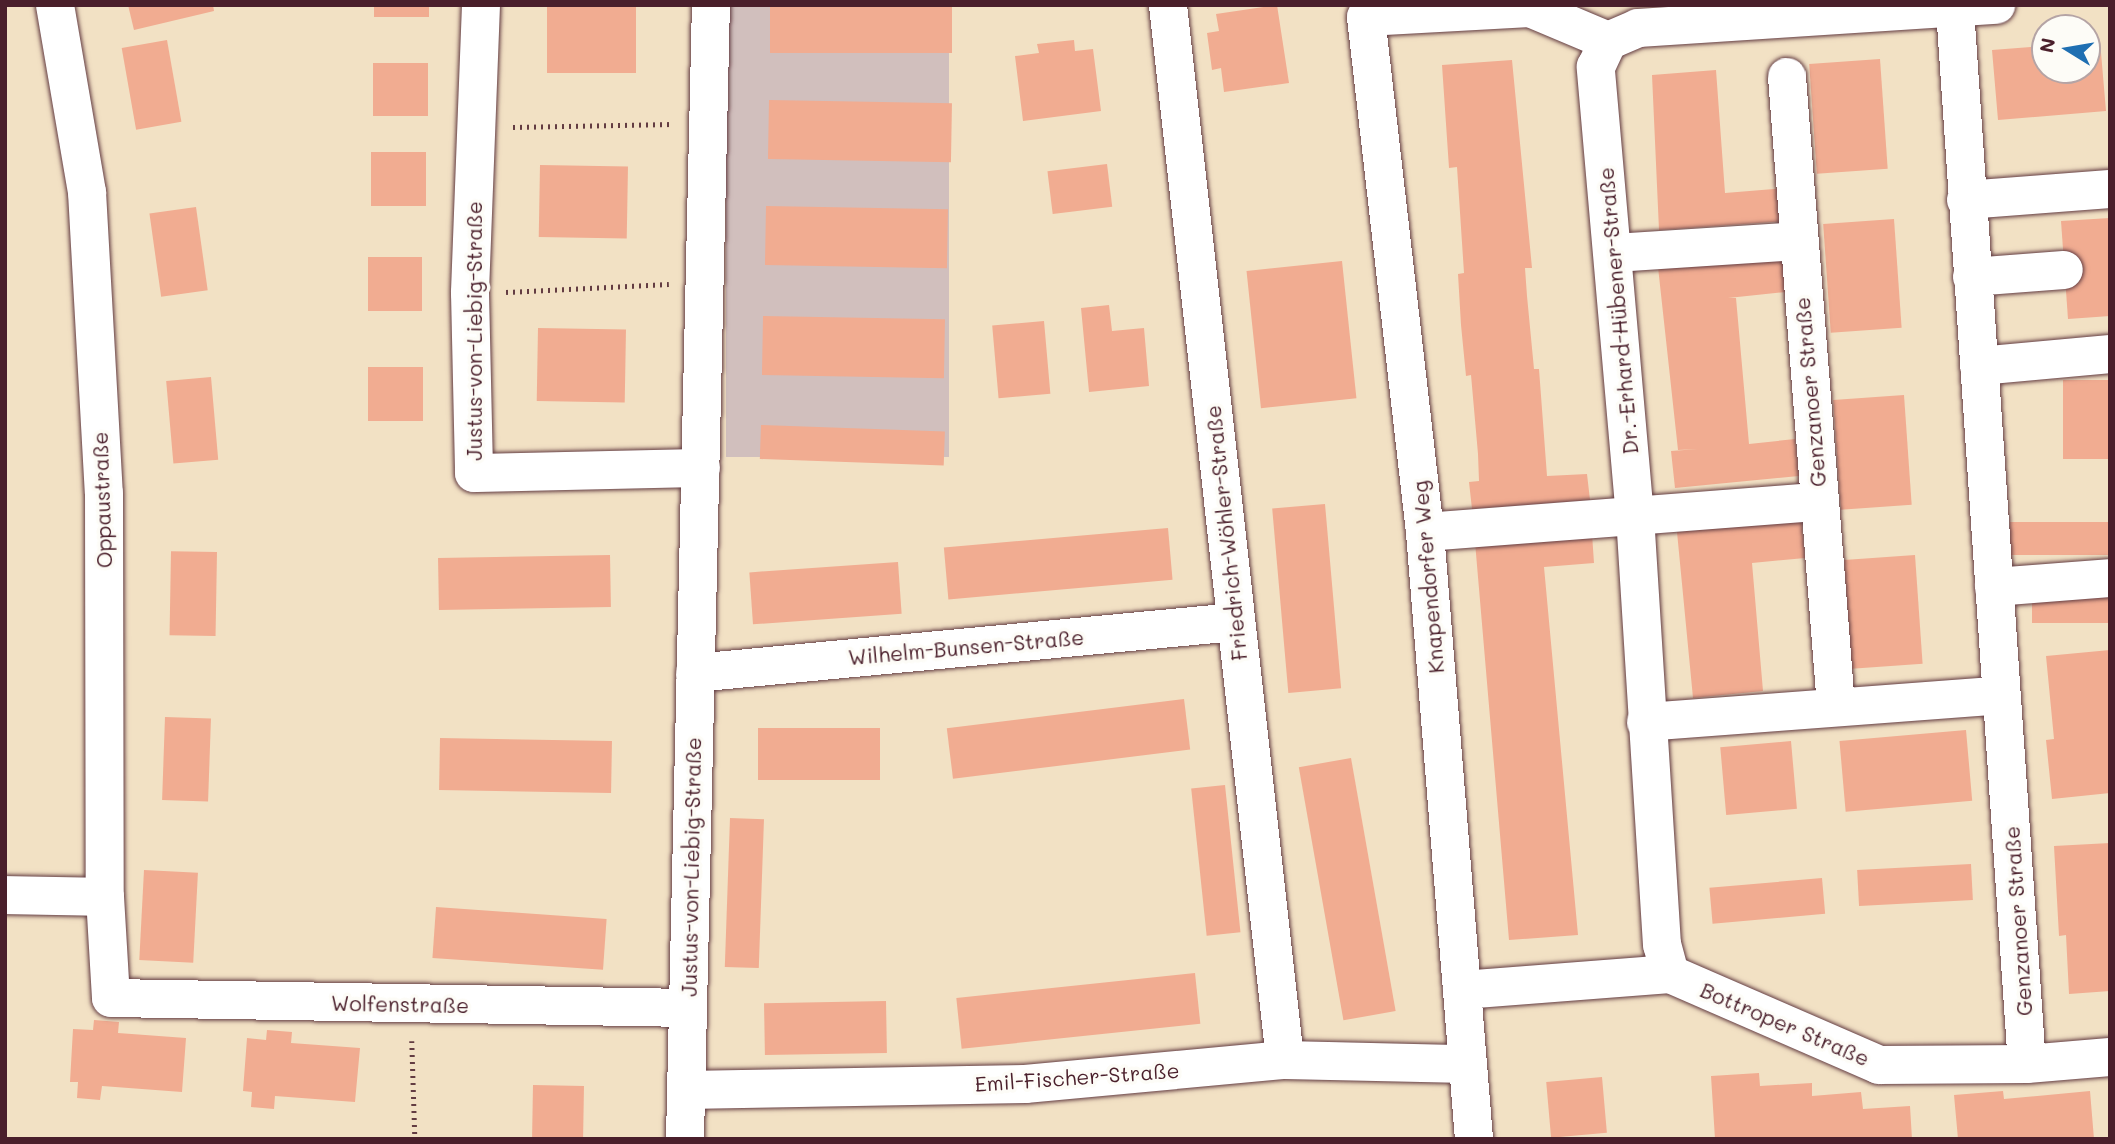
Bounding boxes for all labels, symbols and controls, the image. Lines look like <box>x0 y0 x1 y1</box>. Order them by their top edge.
north arrow <box>2031 14 2101 84</box>
text: N <box>2033 36 2061 55</box>
street label: Dr.-Erhard-Hübener-Straße <box>1593 166 1643 456</box>
street label: Justus-von-Liebig-Straße <box>461 201 487 461</box>
street label: Genzanoer Straße <box>1789 296 1831 488</box>
street label: Friedrich-Wöhler-Straße <box>1200 404 1252 662</box>
street label: Oppaustraße <box>87 431 117 569</box>
street label: Knapendorfer Weg <box>1407 480 1449 674</box>
street label: Wilhelm-Bunsen-Straße <box>847 624 1085 670</box>
street label: Justus-von-Liebig-Straße <box>676 737 706 997</box>
street label: Genzanoer Straße <box>1999 825 2037 1017</box>
street label: Bottroper Straße <box>1697 977 1873 1071</box>
street label: Wolfenstraße <box>331 990 469 1018</box>
street label: Emil-Fischer-Straße <box>974 1057 1180 1097</box>

